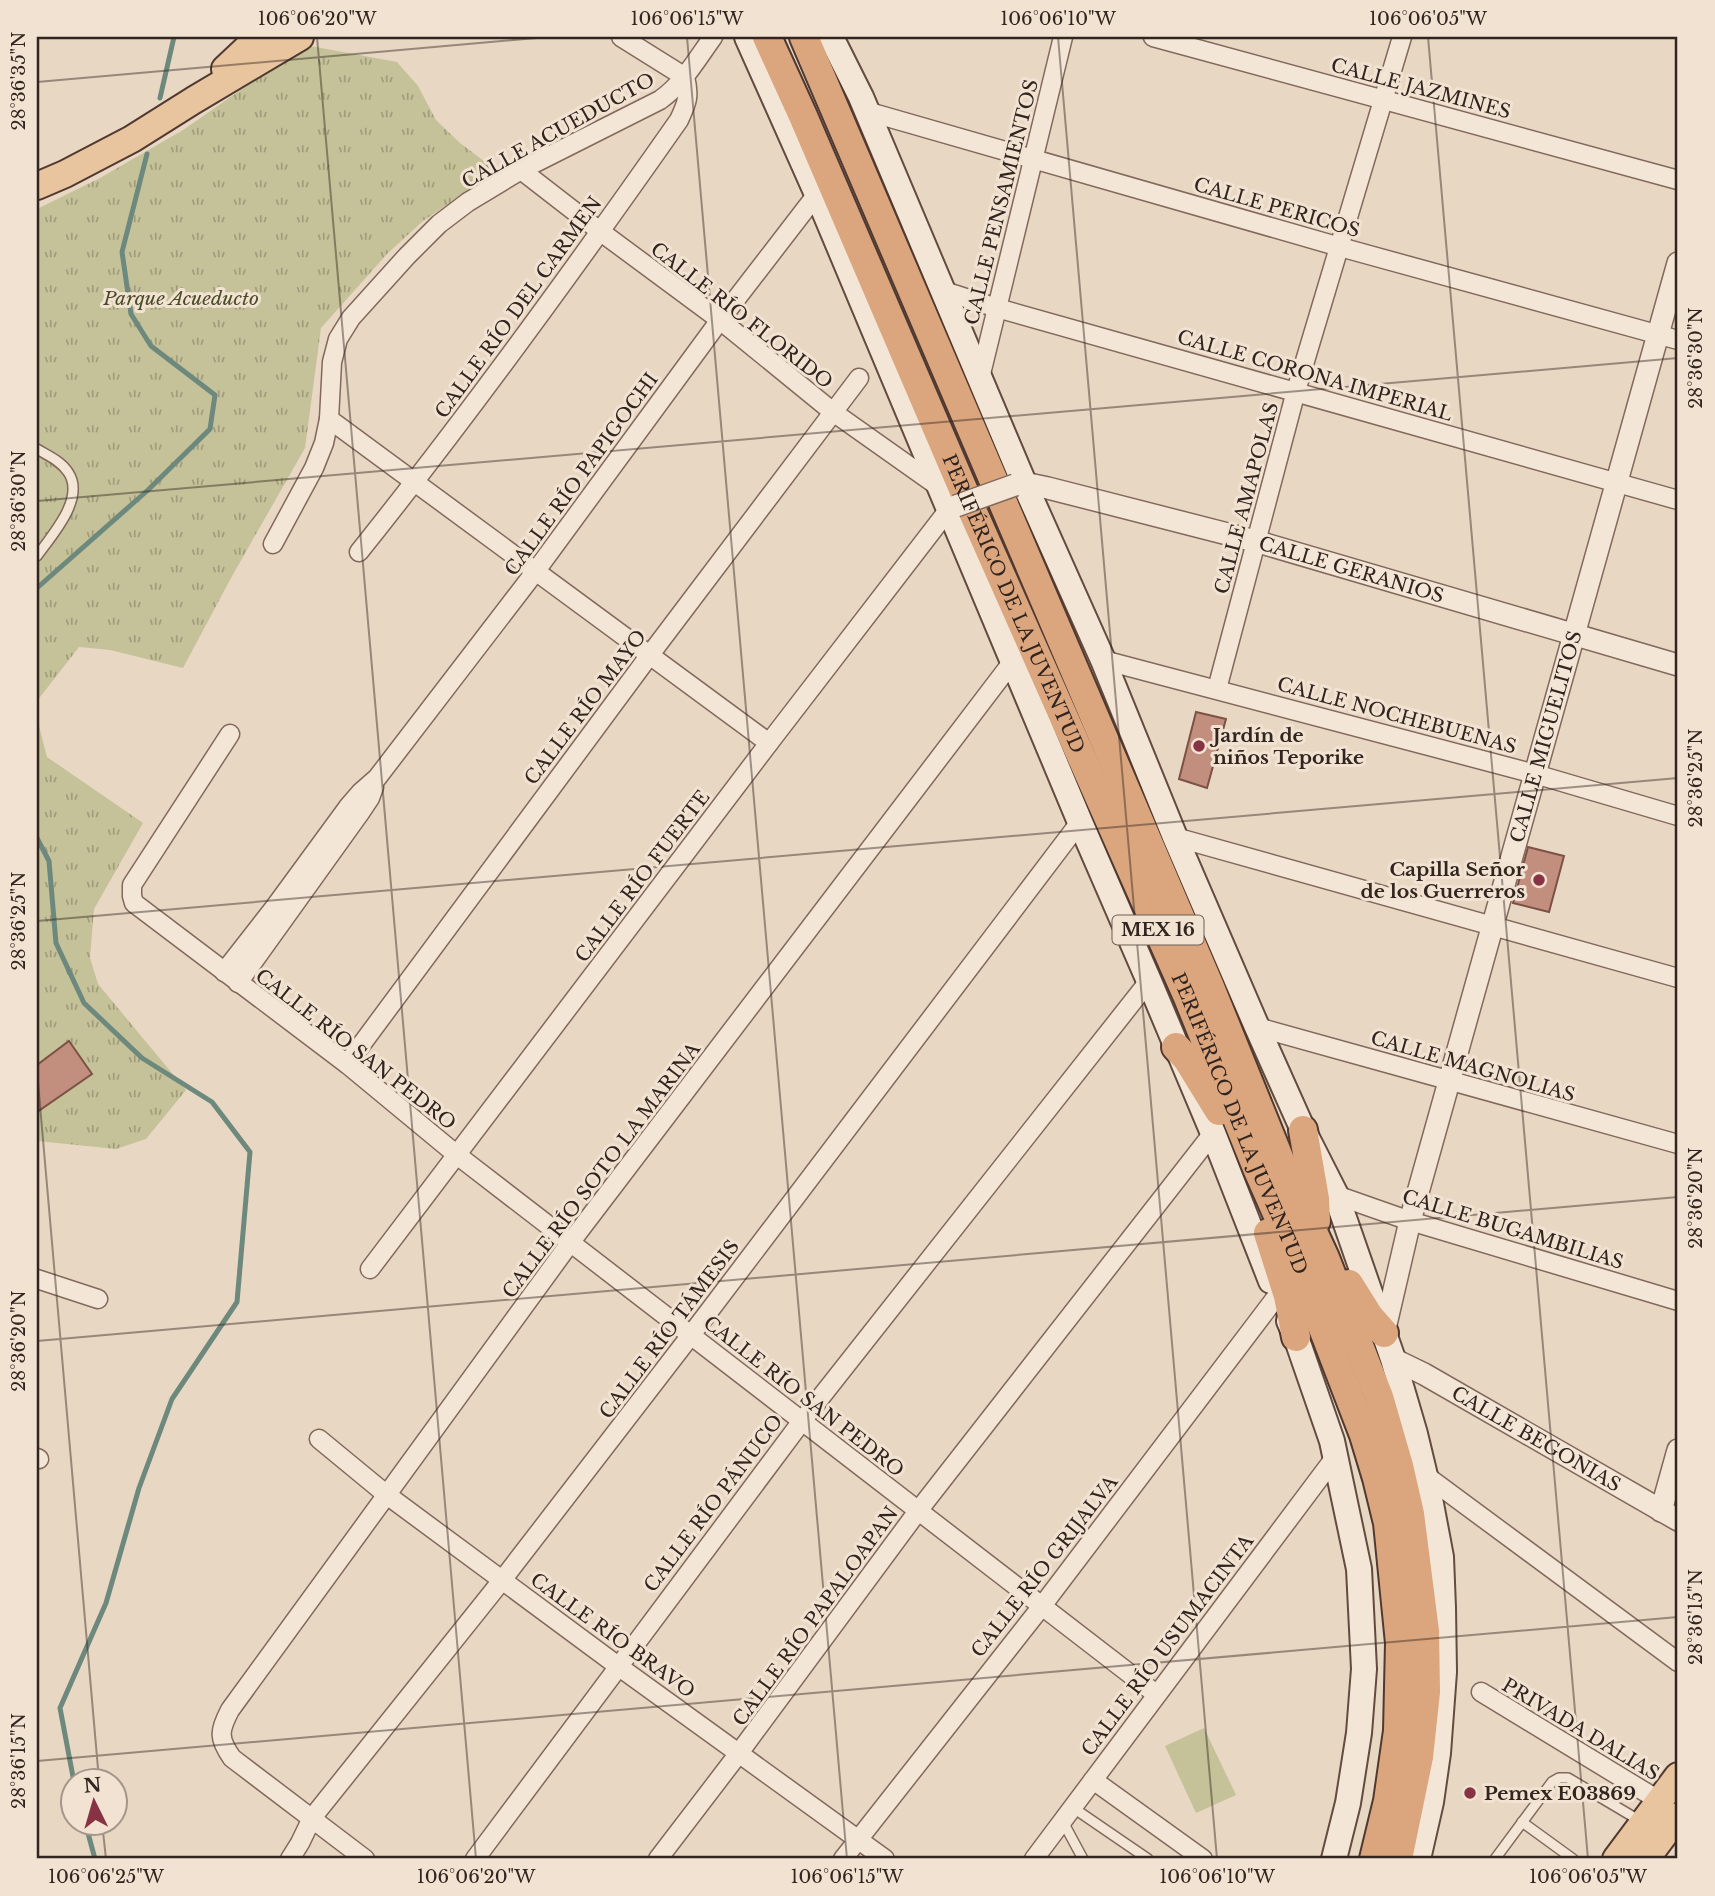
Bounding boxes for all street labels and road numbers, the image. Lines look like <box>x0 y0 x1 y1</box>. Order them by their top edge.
street label: CALLE JAZMINES <box>1328 53 1513 124</box>
street label: CALLE ACUEDUCTO <box>458 68 659 193</box>
street label: CALLE PENSAMIENTOS <box>960 77 1043 327</box>
street label: CALLE PERICOS <box>1191 173 1363 242</box>
street label: CALLE RÍO DEL CARMEN <box>430 192 607 423</box>
street label: CALLE RÍO FLORIDO <box>646 237 837 394</box>
street label: CALLE CORONA IMPERIAL <box>1175 325 1455 426</box>
street label: CALLE RÍO PAPIGOCHI <box>500 368 663 580</box>
street label: CALLE AMAPOLAS <box>1210 400 1283 597</box>
street label: PERIFÉRICO DE LA JUVENTUD <box>937 451 1089 757</box>
street label: CALLE GERANIOS <box>1256 532 1447 608</box>
street label: CALLE RÍO MAYO <box>520 625 651 789</box>
street label: CALLE MIGUELITOS <box>1505 628 1587 845</box>
street label: CALLE NOCHEBUENAS <box>1275 672 1519 759</box>
street label: CALLE RÍO FUERTE <box>570 786 715 967</box>
road number: MEX 16 <box>1112 916 1204 945</box>
street label: CALLE RÍO SAN PEDRO <box>251 964 460 1135</box>
street label: PERIFÉRICO DE LA JUVENTUD <box>1167 969 1312 1278</box>
street label: CALLE MAGNOLIAS <box>1368 1026 1578 1107</box>
street label: CALLE RÍO SOTO LA MARINA <box>498 1038 705 1303</box>
street label: CALLE BUGAMBILIAS <box>1400 1185 1626 1274</box>
street label: CALLE RÍO TÁMESIS <box>595 1235 744 1423</box>
street label: CALLE RÍO SAN PEDRO <box>699 1311 908 1482</box>
street label: CALLE BEGONIAS <box>1447 1381 1625 1497</box>
street label: CALLE RÍO PÁNUCO <box>639 1410 788 1596</box>
street label: CALLE RÍO GRIJALVA <box>966 1471 1123 1662</box>
street label: CALLE RÍO PAPALOAPAN <box>728 1502 903 1730</box>
street label: CALLE RÍO USUMACINTA <box>1077 1530 1258 1761</box>
street label: CALLE RÍO BRAVO <box>526 1568 699 1703</box>
street label: PRIVADA DALIAS <box>1498 1673 1663 1785</box>

